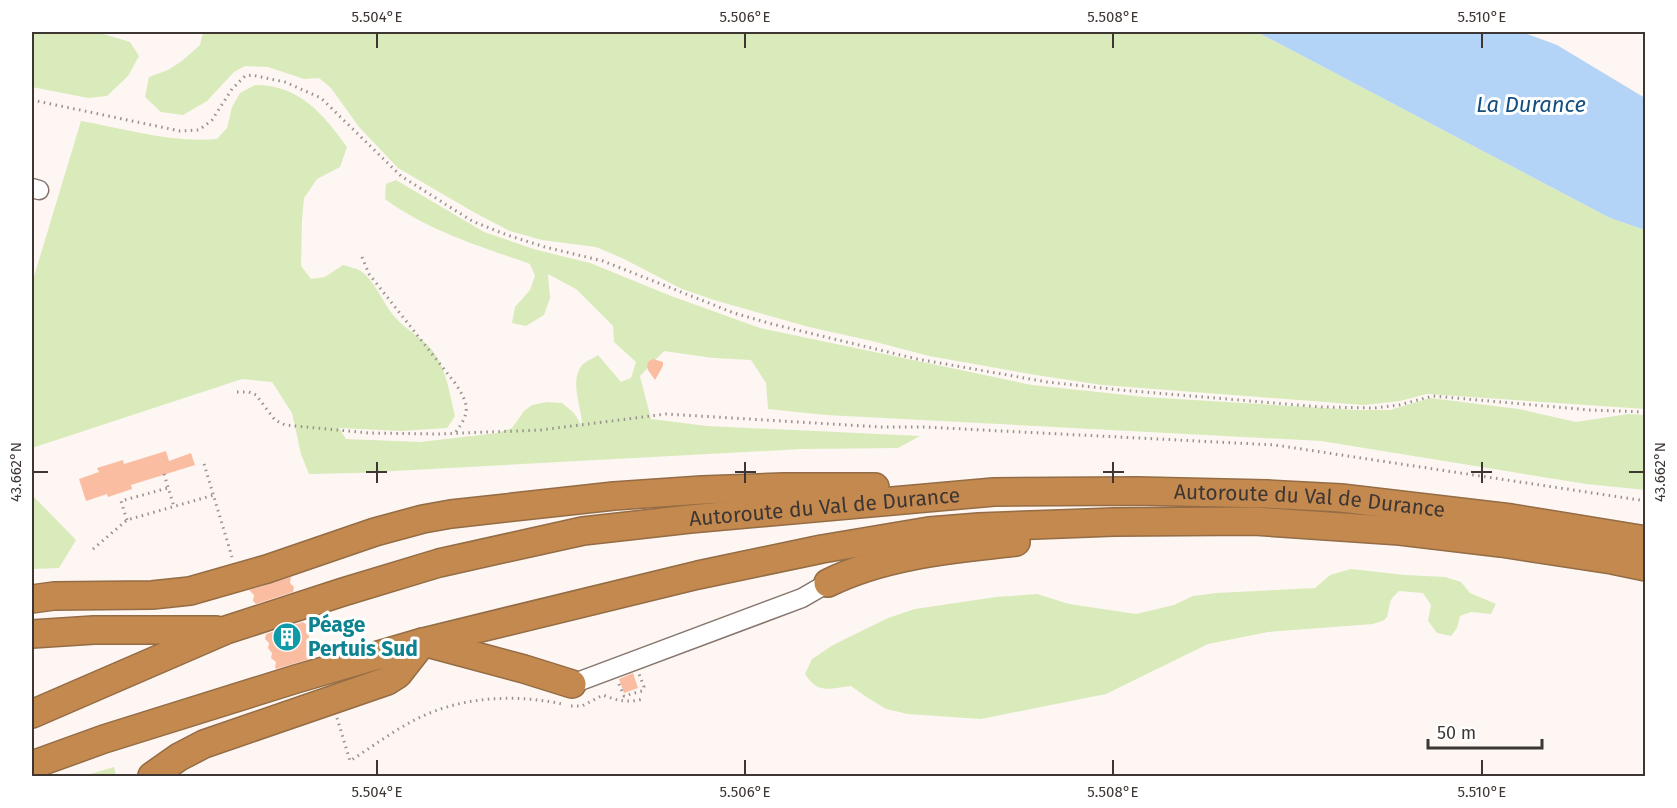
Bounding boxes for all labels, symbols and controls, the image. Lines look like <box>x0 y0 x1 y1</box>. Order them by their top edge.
text: 5.504°E <box>351 8 403 26</box>
text: 5.506°E <box>720 8 770 26</box>
text: 5.508°E <box>1087 8 1139 26</box>
text: 5.510°E <box>1458 8 1506 26</box>
water label: La Durance <box>1476 91 1586 118</box>
text: 43.662°N <box>7 442 25 502</box>
text: 43.662°N <box>1651 442 1669 502</box>
street label: Autoroute du Val de Durance <box>1174 479 1446 523</box>
street label: Autoroute du Val de Durance <box>688 482 961 532</box>
place label: Péage Pertuis Sud <box>308 612 418 662</box>
building icon: Péage Pertuis Sud <box>271 621 303 653</box>
scale bar <box>1428 712 1542 750</box>
text: 50 m <box>1437 722 1476 744</box>
text: 5.504°E <box>351 783 403 801</box>
text: 5.506°E <box>720 783 770 801</box>
text: 5.508°E <box>1087 783 1139 801</box>
text: 5.510°E <box>1458 783 1506 801</box>

